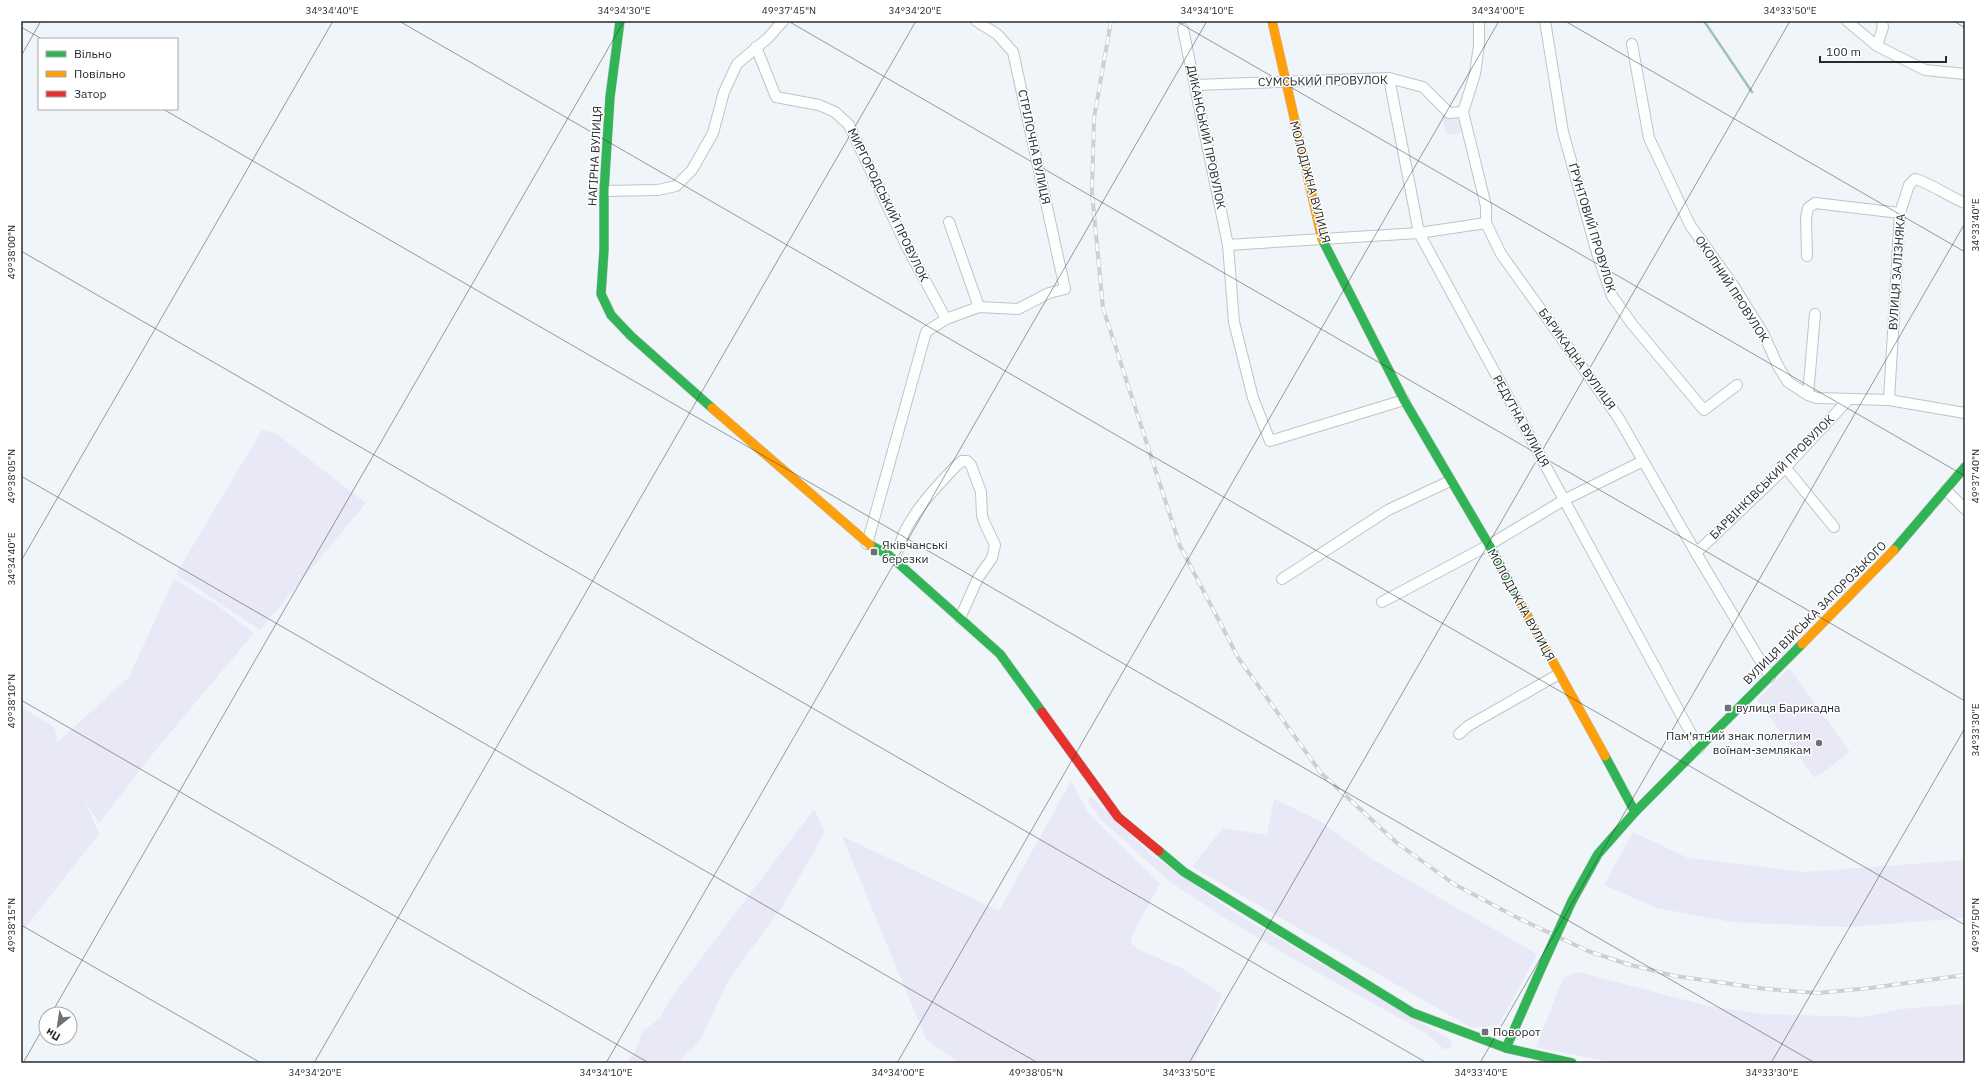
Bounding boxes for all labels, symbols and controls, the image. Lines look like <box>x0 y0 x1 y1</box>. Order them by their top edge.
text: 34°34'40"E <box>305 4 359 17</box>
text: 34°34'30"E <box>597 4 651 17</box>
text: 49°37'45"N <box>762 4 816 17</box>
text: 34°34'20"E <box>888 4 942 17</box>
text: 34°34'10"E <box>1180 4 1234 17</box>
text: 34°34'00"E <box>1471 4 1525 17</box>
text: 34°33'50"E <box>1763 4 1817 17</box>
legend <box>38 38 178 110</box>
scale bar <box>1820 38 1946 64</box>
text: 100 m <box>1826 44 1861 59</box>
text: Вільно <box>74 46 112 61</box>
street label: ДИКАНСЬКИЙ ПРОВУЛОК <box>1184 63 1229 210</box>
text: Повільно <box>74 66 126 81</box>
street label: СУМСЬКИЙ ПРОВУЛОК <box>1258 72 1388 89</box>
text: Затор <box>74 86 107 101</box>
street label: СТРІЛОЧНА ВУЛИЦЯ <box>1015 88 1054 206</box>
street label: НАГІРНА ВУЛИЦЯ <box>584 105 605 207</box>
street label: МОЛОДІЖНА ВУЛИЦЯ <box>1287 119 1334 245</box>
street label: МИРГОРОДСЬКИЙ ПРОВУЛОК <box>845 125 932 284</box>
street label: ҐРУНТОВИЙ ПРОВУЛОК <box>1566 161 1619 294</box>
text: 34°33'40"E <box>1969 198 1982 252</box>
street label: ВУЛИЦЯ ЗАЛІЗНЯКА <box>1885 213 1908 331</box>
text: 49°38'00"N <box>5 225 18 279</box>
street label: ОКОПНИЙ ПРОВУЛОК <box>1692 233 1773 345</box>
street label: БАРИКАДНА ВУЛИЦЯ <box>1536 305 1619 412</box>
street label: РЕДУТНА ВУЛИЦЯ <box>1490 372 1553 469</box>
street label: БАРВІНКІВСЬКИЙ ПРОВУЛОК <box>1706 411 1837 542</box>
text: 49°38'05"N <box>5 449 18 503</box>
text: 49°37'40"N <box>1969 449 1982 503</box>
text: 34°34'40"E <box>5 532 18 586</box>
place label: Яківчанські березки <box>882 537 948 566</box>
street label: ВУЛИЦЯ ВІЙСЬКА ЗАПОРОЗЬКОГО <box>1740 538 1889 687</box>
street label: МОЛОДІЖНА ВУЛИЦЯ <box>1484 546 1559 663</box>
marker: Яківчанські березки <box>869 547 879 557</box>
text: 49°38'10"N <box>5 674 18 728</box>
place label: вулиця Барикадна <box>1736 700 1841 715</box>
marker: вулиця Барикадна <box>1723 703 1733 713</box>
text: 34°33'30"E <box>1969 703 1982 757</box>
place label: Пам'ятний знак полеглим воїнам-землякам <box>1666 728 1811 757</box>
marker: Пам'ятний знак полеглим воїнам-землякам <box>1814 738 1824 748</box>
text: 49°38'15"N <box>5 898 18 952</box>
text: 49°37'50"N <box>1969 898 1982 952</box>
north arrow <box>38 1006 78 1046</box>
place label: Поворот <box>1493 1024 1541 1039</box>
text: Пн <box>43 1025 63 1044</box>
marker: Поворот <box>1480 1027 1490 1037</box>
text: 34°34'20"E <box>288 1066 342 1079</box>
text: 34°34'10"E <box>579 1066 633 1079</box>
text: 34°34'00"E <box>871 1066 925 1079</box>
text: 49°38'05"N <box>1009 1066 1063 1079</box>
text: 34°33'50"E <box>1162 1066 1216 1079</box>
text: 34°33'40"E <box>1454 1066 1508 1079</box>
text: 34°33'30"E <box>1745 1066 1799 1079</box>

